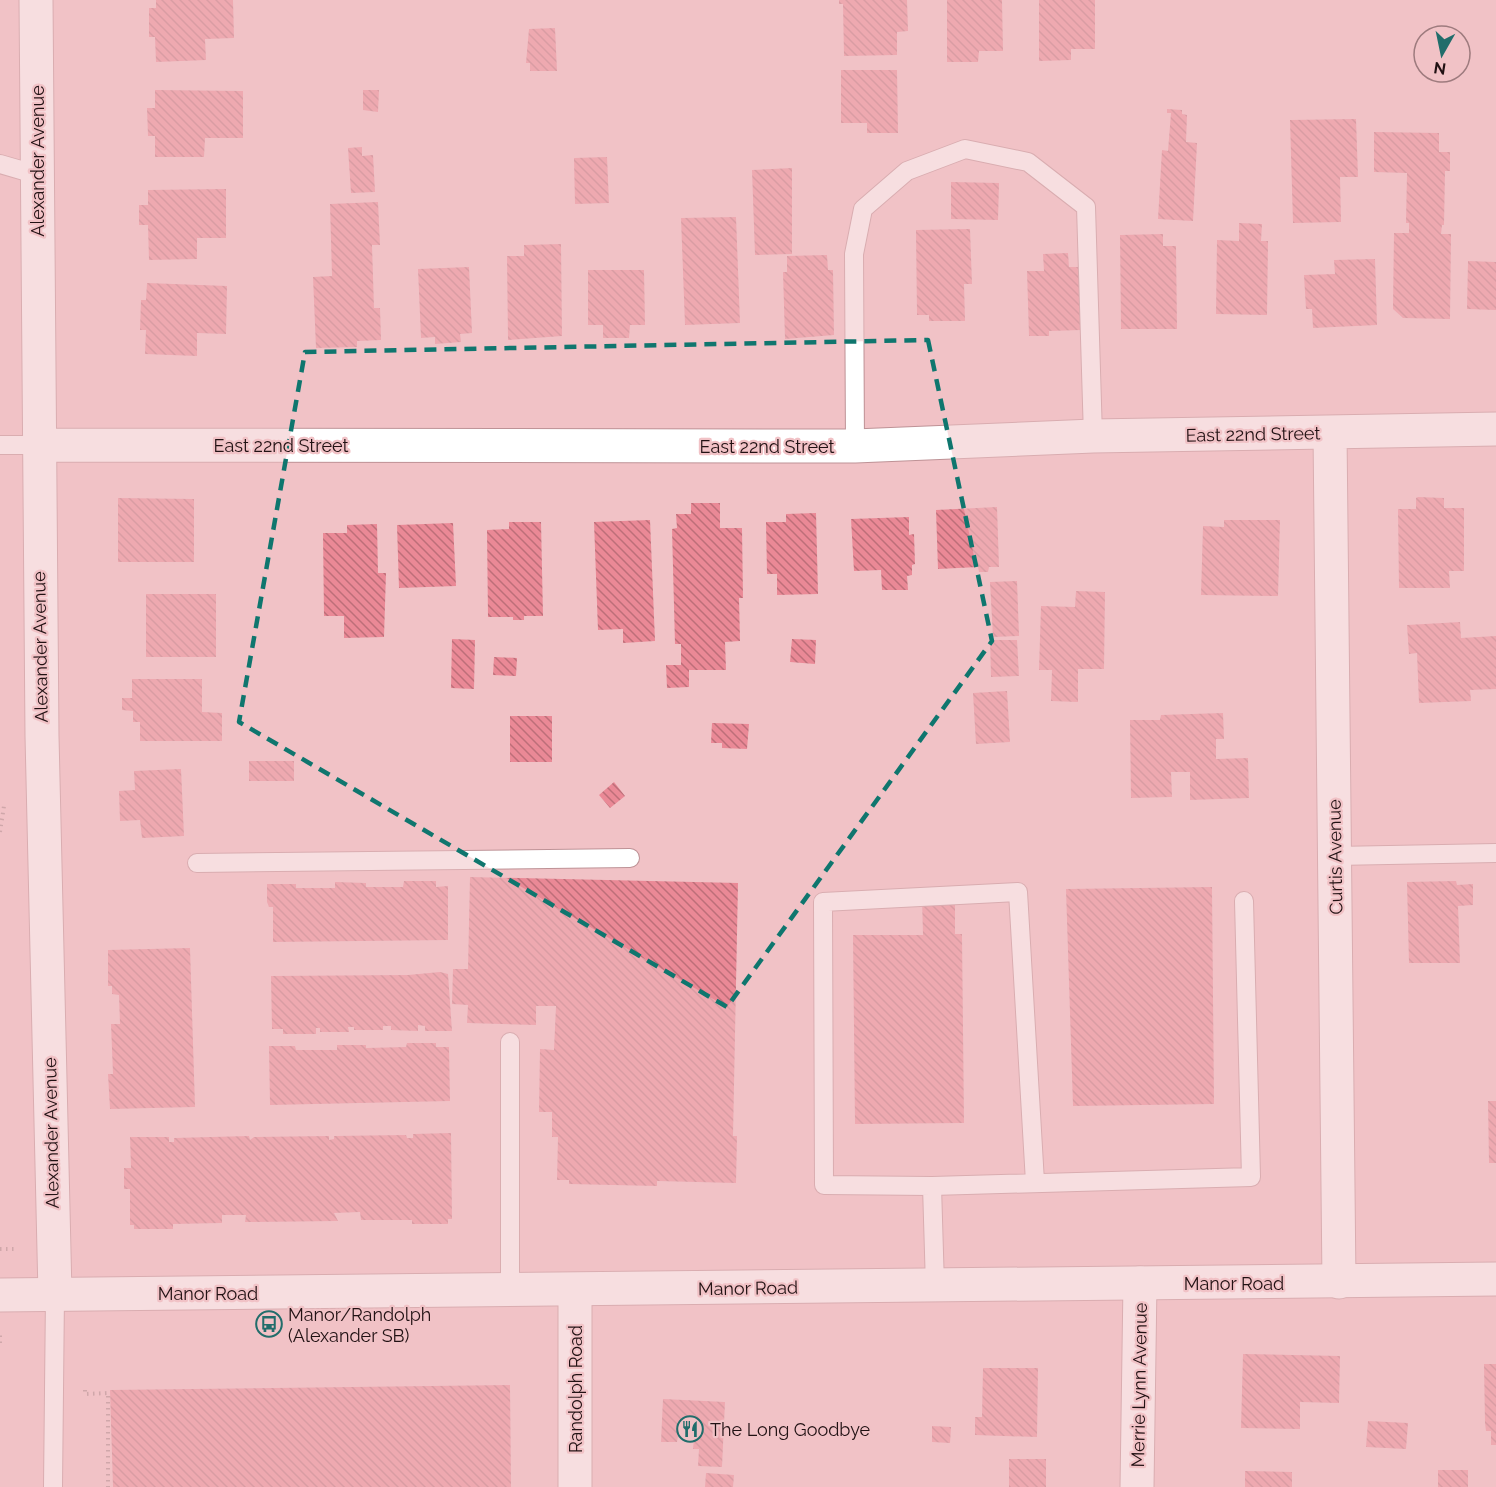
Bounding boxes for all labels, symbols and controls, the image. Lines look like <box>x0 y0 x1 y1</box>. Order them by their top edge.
north arrow <box>1412 24 1472 84</box>
text: N <box>1432 58 1447 79</box>
street label: Alexander Avenue <box>27 85 48 237</box>
street label: East 22nd Street <box>1185 422 1321 446</box>
street label: East 22nd Street <box>214 435 348 456</box>
street label: East 22nd Street <box>700 436 834 457</box>
street label: Alexander Avenue <box>28 571 52 723</box>
street label: Curtis Avenue <box>1323 799 1347 915</box>
street label: Alexander Avenue <box>39 1057 63 1209</box>
street label: Manor Road <box>1184 1273 1284 1294</box>
street label: Manor Road <box>698 1277 798 1299</box>
street label: Manor Road <box>158 1283 258 1304</box>
street label: Merrie Lynn Avenue <box>1127 1302 1151 1468</box>
place label: Manor/Randolph (Alexander SB) <box>288 1304 431 1346</box>
bus stop icon: Manor/Randolph (Alexander SB) <box>254 1309 284 1339</box>
street label: Randolph Road <box>565 1325 586 1453</box>
restaurant icon: The Long Goodbye <box>675 1414 705 1444</box>
place label: The Long Goodbye <box>710 1419 871 1440</box>

